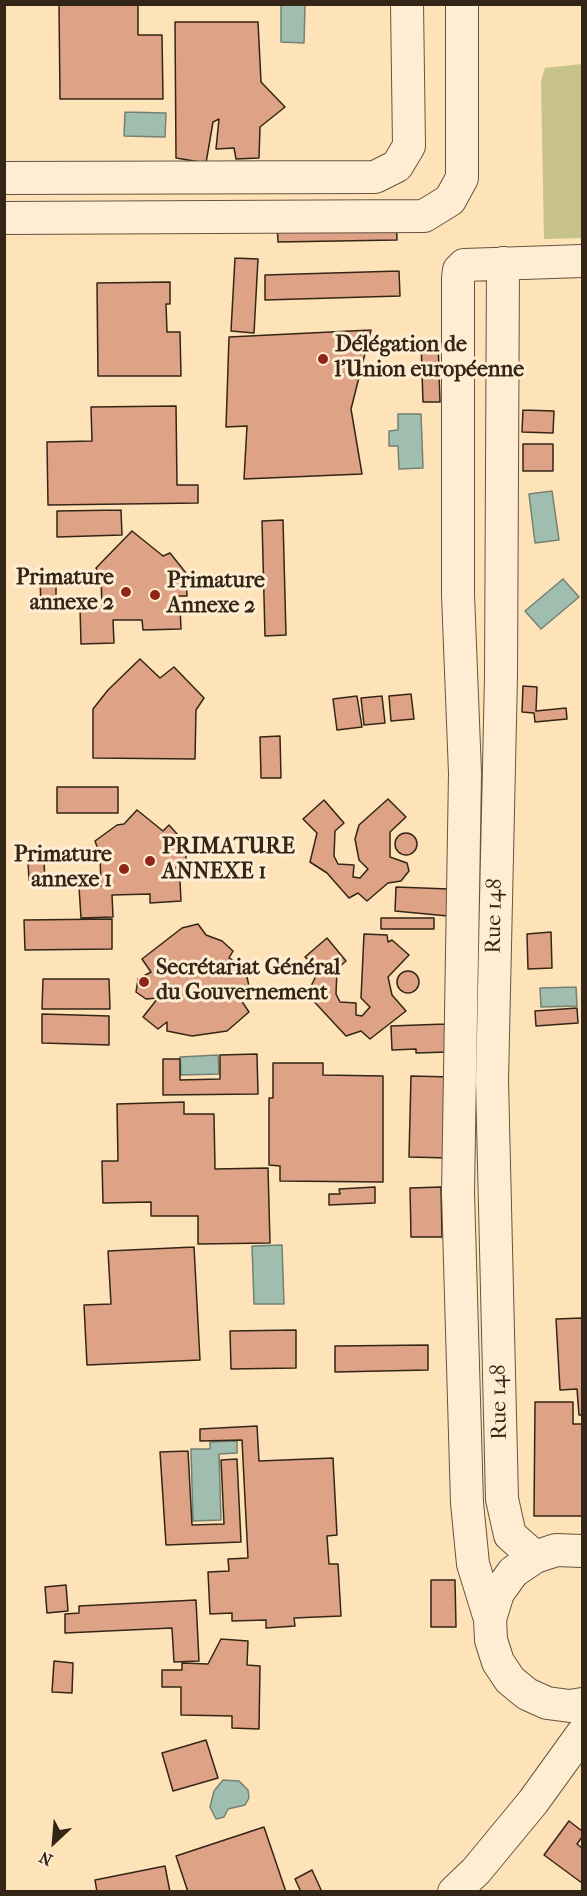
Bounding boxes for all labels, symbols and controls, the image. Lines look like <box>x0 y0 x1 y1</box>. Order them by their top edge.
place label: Délégation de l'Union européenne <box>335 333 524 384</box>
marker: Délégation de l'Union européenne <box>316 352 330 366</box>
place label: Primature annexe 2 <box>16 566 114 618</box>
place label: Primature Annexe 2 <box>167 569 265 620</box>
marker: Primature annexe 2 <box>119 585 133 599</box>
marker: Primature Annexe 2 <box>148 588 162 602</box>
place label: PRIMATURE ANNEXE 1 <box>162 835 295 886</box>
place label: Primature annexe 1 <box>14 843 112 894</box>
marker: PRIMATURE ANNEXE 1 <box>143 854 157 868</box>
marker: Primature annexe 1 <box>117 862 131 876</box>
street label: Rue 148 <box>481 878 509 954</box>
place label: Secrétariat Général du Gouvernement <box>156 956 340 1008</box>
marker: Secrétariat Général du Gouvernement <box>137 975 151 989</box>
street label: Rue 148 <box>486 1364 514 1440</box>
north arrow <box>24 1812 84 1872</box>
text: N <box>36 1847 56 1870</box>

